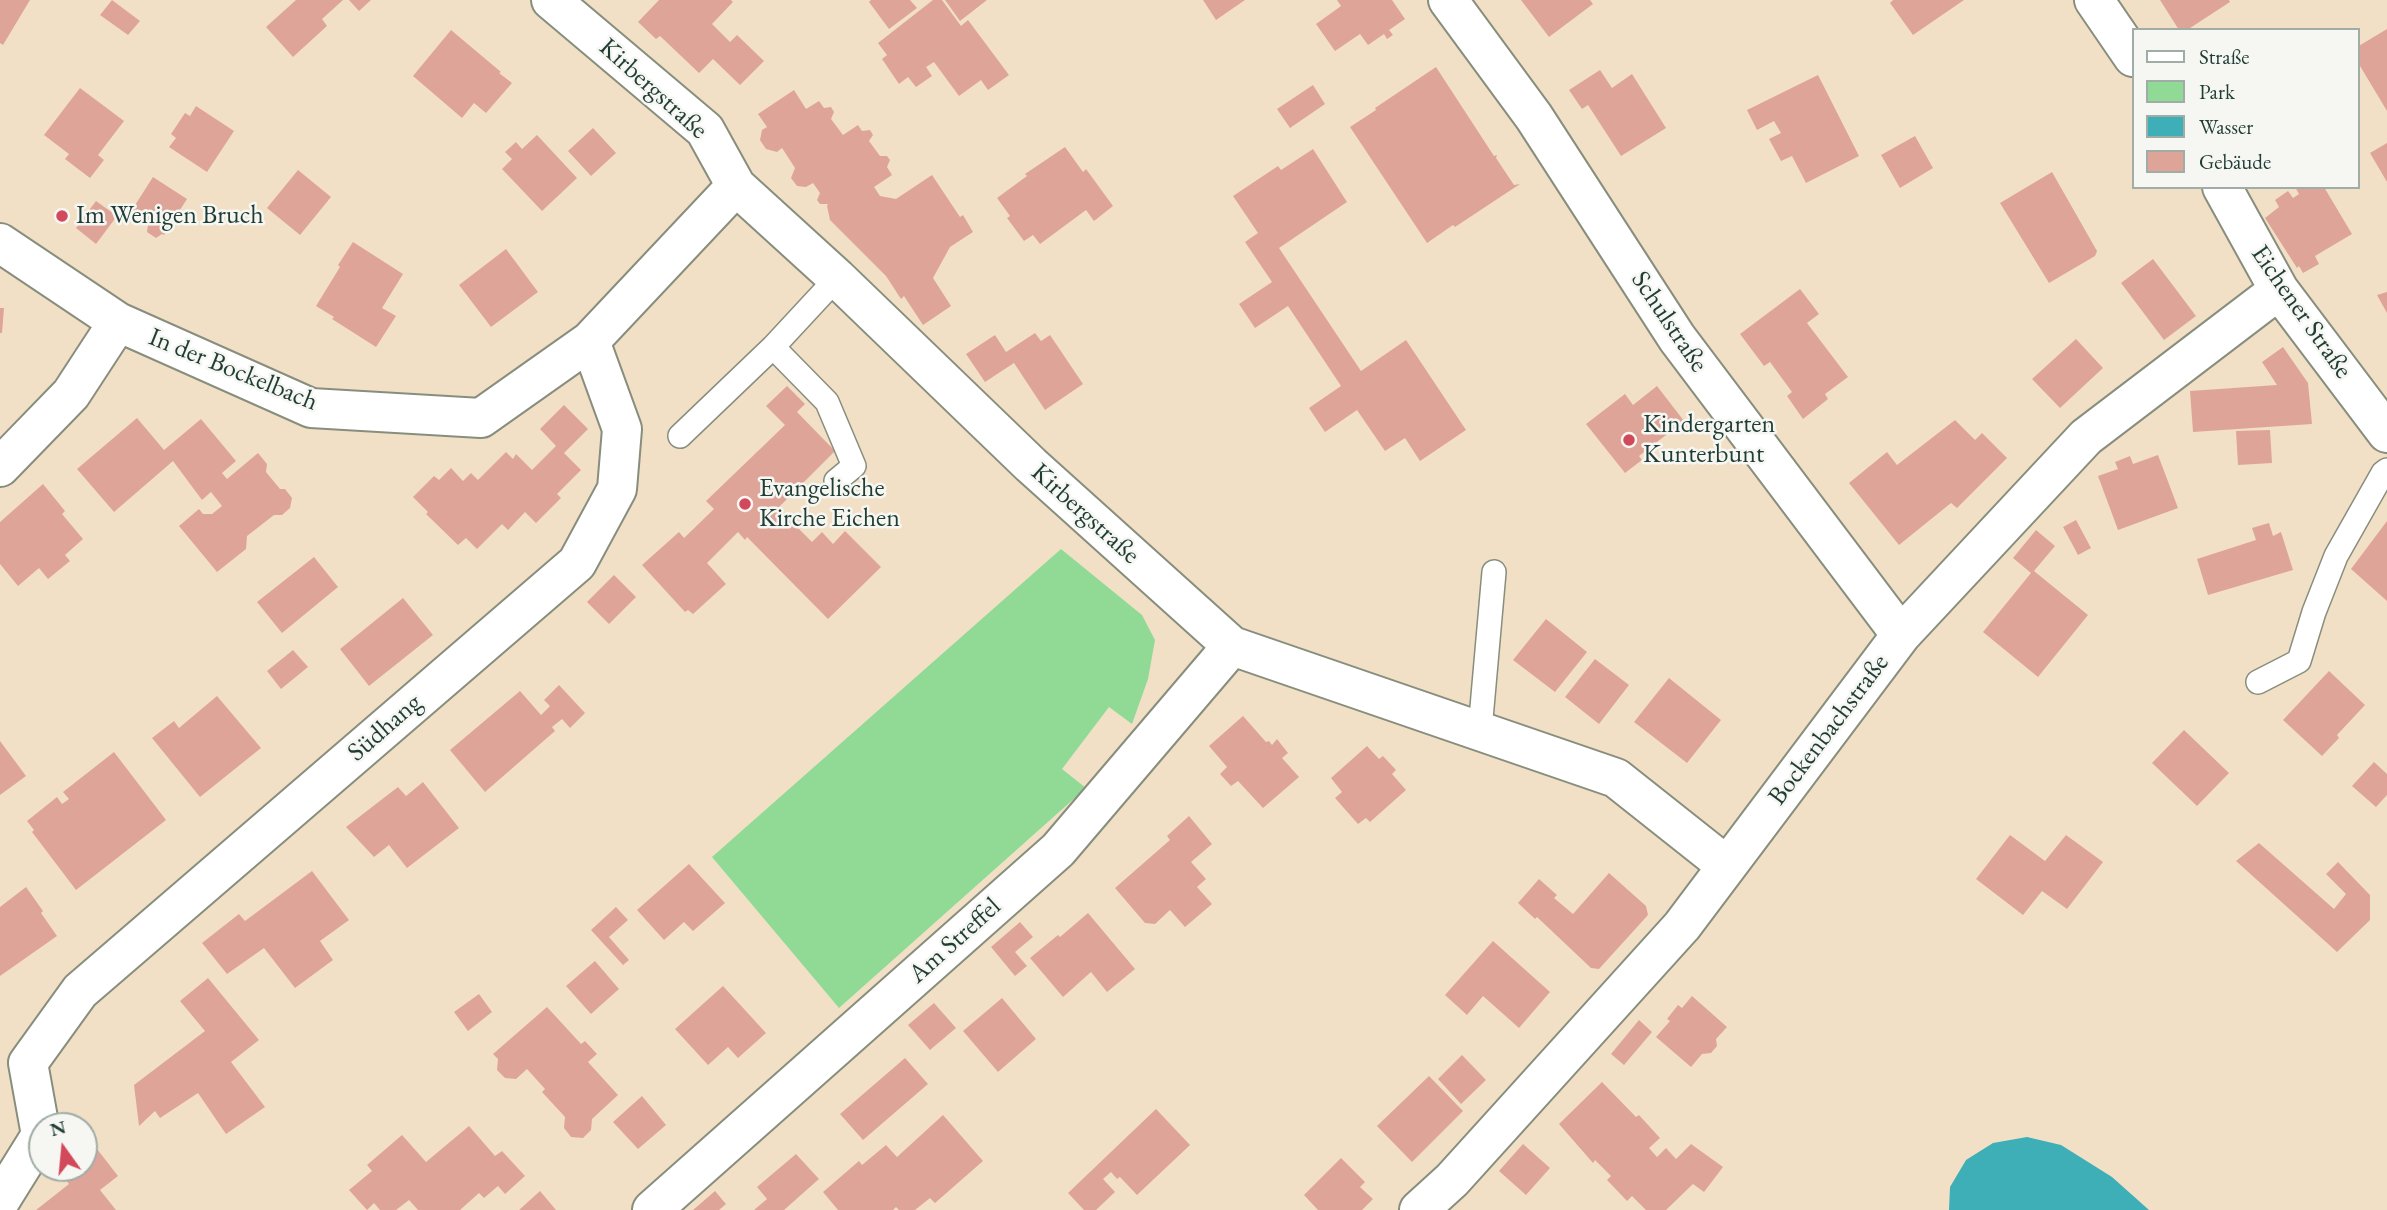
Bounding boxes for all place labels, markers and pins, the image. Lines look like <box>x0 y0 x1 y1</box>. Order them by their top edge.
place label: Im Wenigen Bruch <box>76 200 264 232</box>
marker: Im Wenigen Bruch <box>54 208 70 224</box>
place label: Kindergarten Kunterbunt <box>1643 409 1775 471</box>
marker: Kindergarten Kunterbunt <box>1621 432 1637 448</box>
place label: Evangelische Kirche Eichen <box>759 473 900 534</box>
marker: Evangelische Kirche Eichen <box>737 496 753 512</box>

